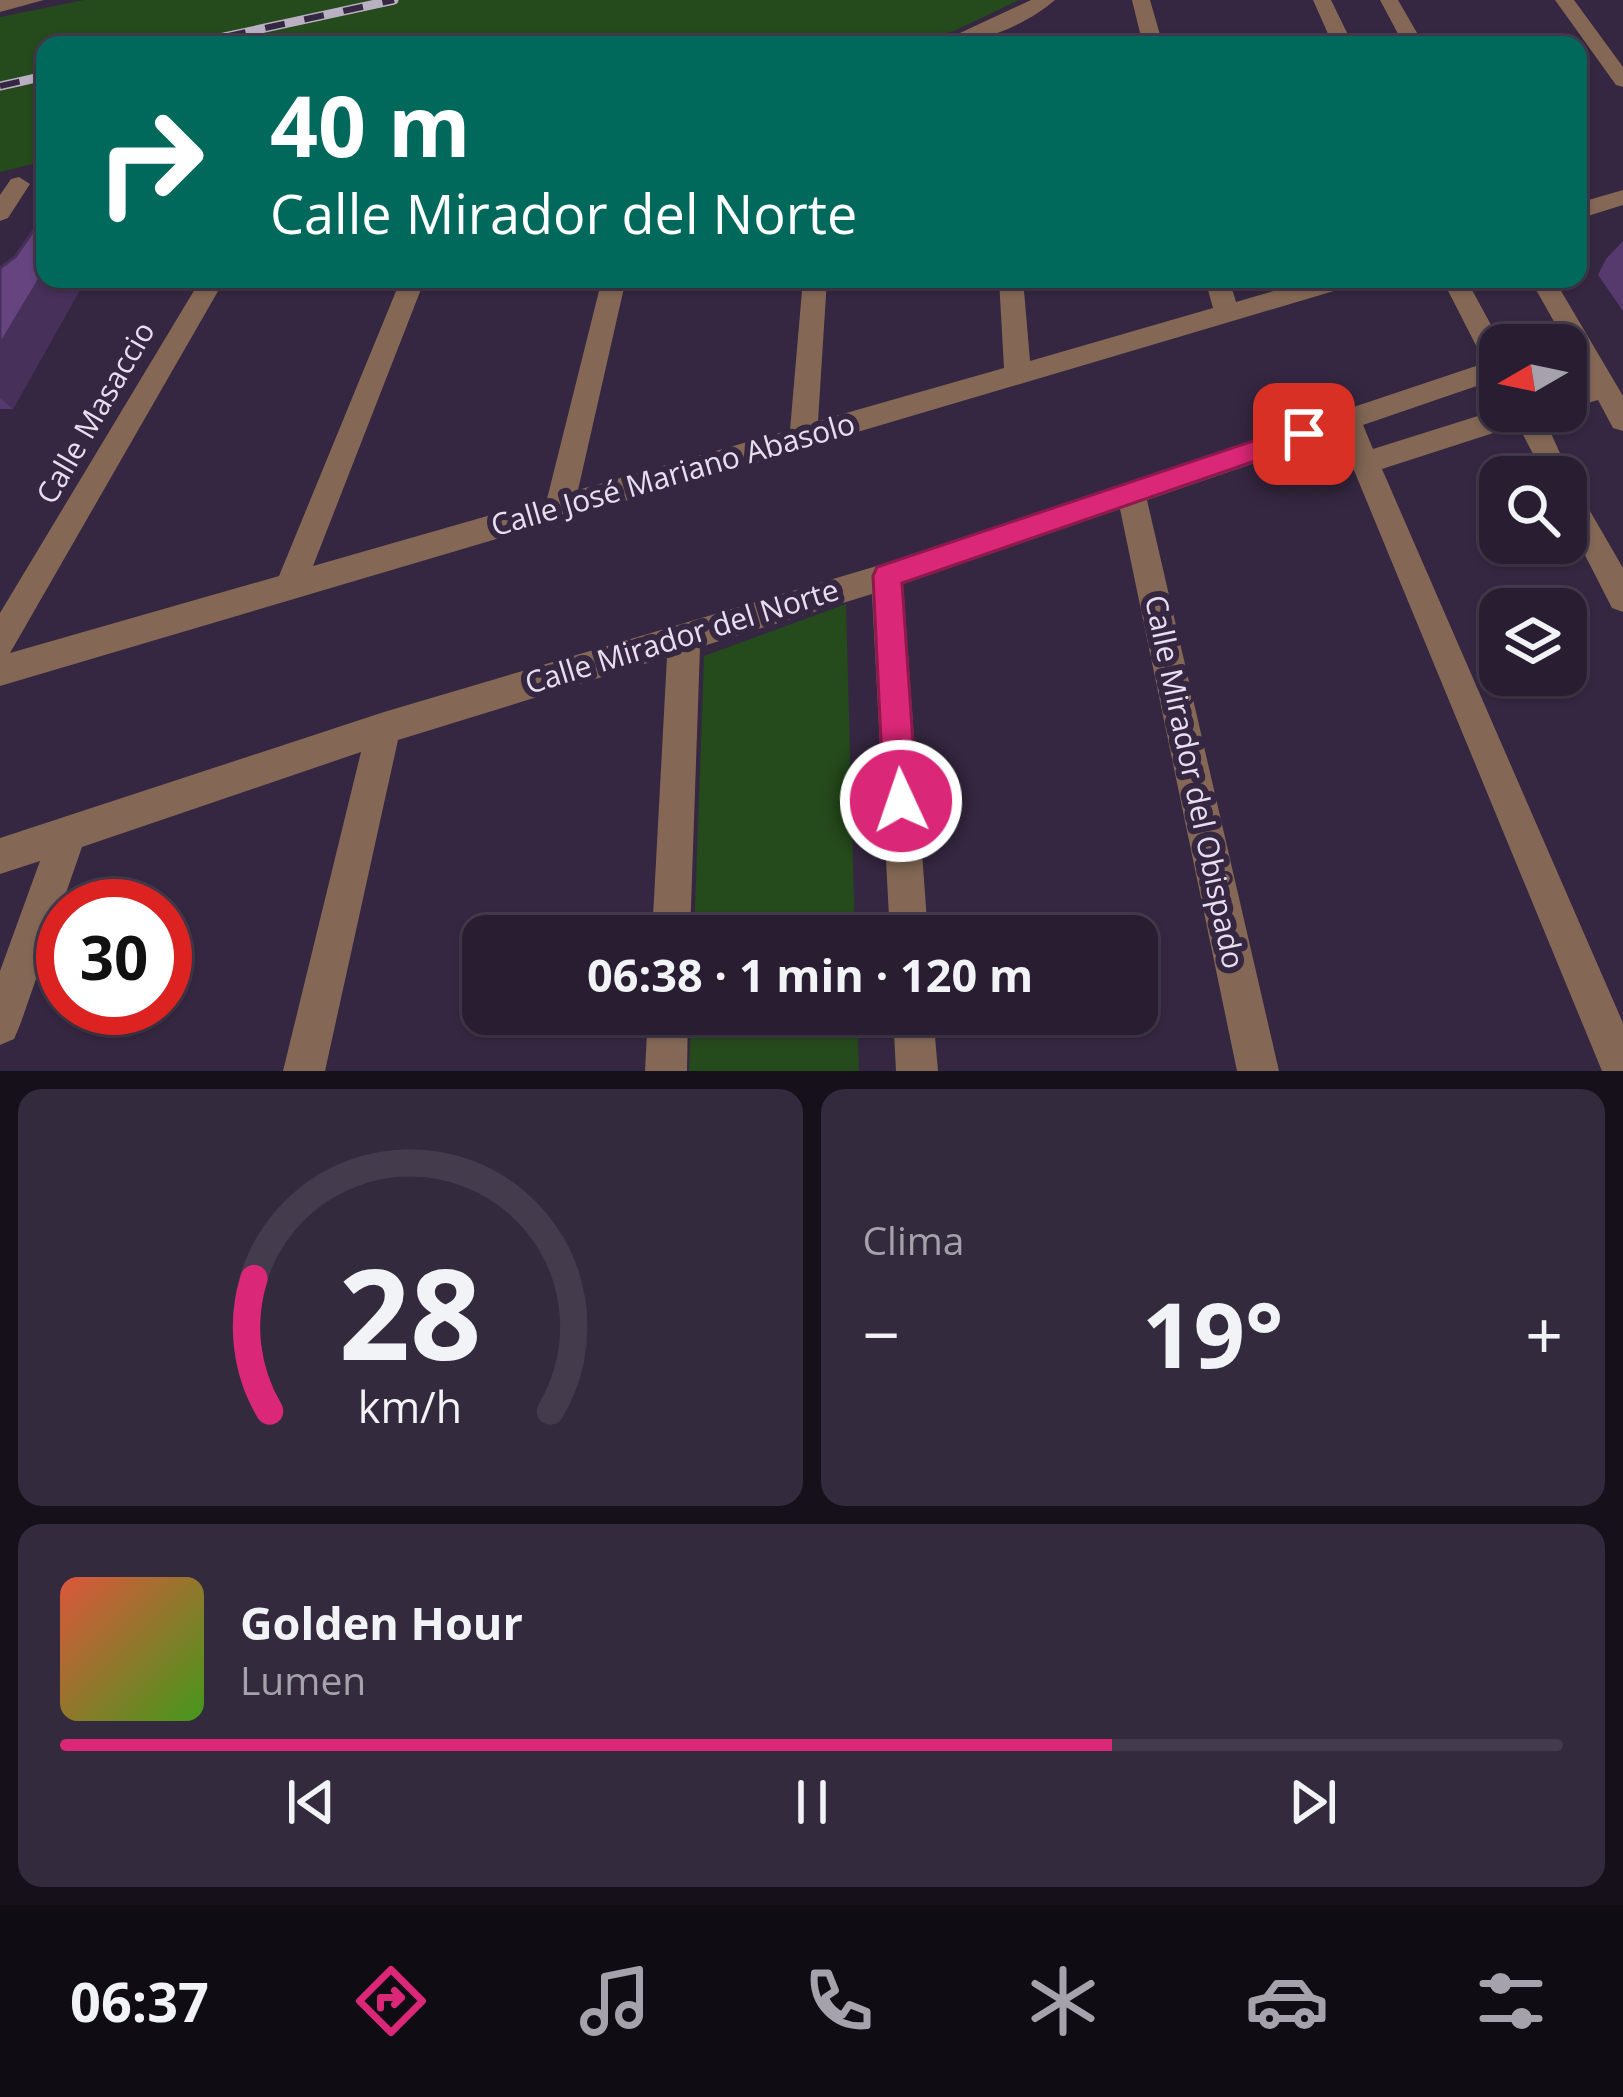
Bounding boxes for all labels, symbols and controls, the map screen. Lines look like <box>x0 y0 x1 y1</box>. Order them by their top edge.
text: 40 m <box>270 67 470 182</box>
icon: right <box>72 84 228 240</box>
text: Calle Mirador del Norte <box>270 176 857 250</box>
street label: Calle Masaccio <box>26 314 164 511</box>
north arrow <box>1479 324 1587 432</box>
map controls <box>1479 324 1587 696</box>
pin <box>1253 383 1355 485</box>
icon: arrive <box>1271 401 1337 467</box>
street label: Calle José Mariano Abasolo <box>486 402 859 545</box>
button: search <box>1479 456 1587 564</box>
street label: Calle Mirador del Norte <box>520 568 844 703</box>
button: layers <box>1479 588 1587 696</box>
street label: Calle Mirador del Obispado <box>1136 591 1255 972</box>
position arrow <box>838 738 964 864</box>
speed limit sign: 30 <box>36 879 192 1035</box>
text: 06:38 · 1 min · 120 m <box>587 944 1033 1005</box>
text: Clima <box>863 1213 965 1266</box>
text: 28 <box>339 1227 482 1397</box>
text: 19° <box>1142 1272 1283 1394</box>
text: − <box>863 1288 900 1378</box>
text: + <box>1525 1288 1563 1378</box>
text: km/h <box>358 1376 462 1435</box>
text: Golden Hour <box>240 1592 523 1653</box>
text: Lumen <box>240 1653 366 1706</box>
icon: previous <box>278 1769 344 1835</box>
icon: pause <box>779 1769 845 1835</box>
icon: next <box>1280 1769 1346 1835</box>
icon: directions <box>349 1959 433 2043</box>
icon: music <box>573 1959 657 2043</box>
icon: phone <box>797 1959 881 2043</box>
icon: climate <box>1021 1959 1105 2043</box>
icon: car <box>1245 1959 1329 2043</box>
icon: filters <box>1469 1959 1553 2043</box>
text: 06:37 <box>70 1964 209 2038</box>

